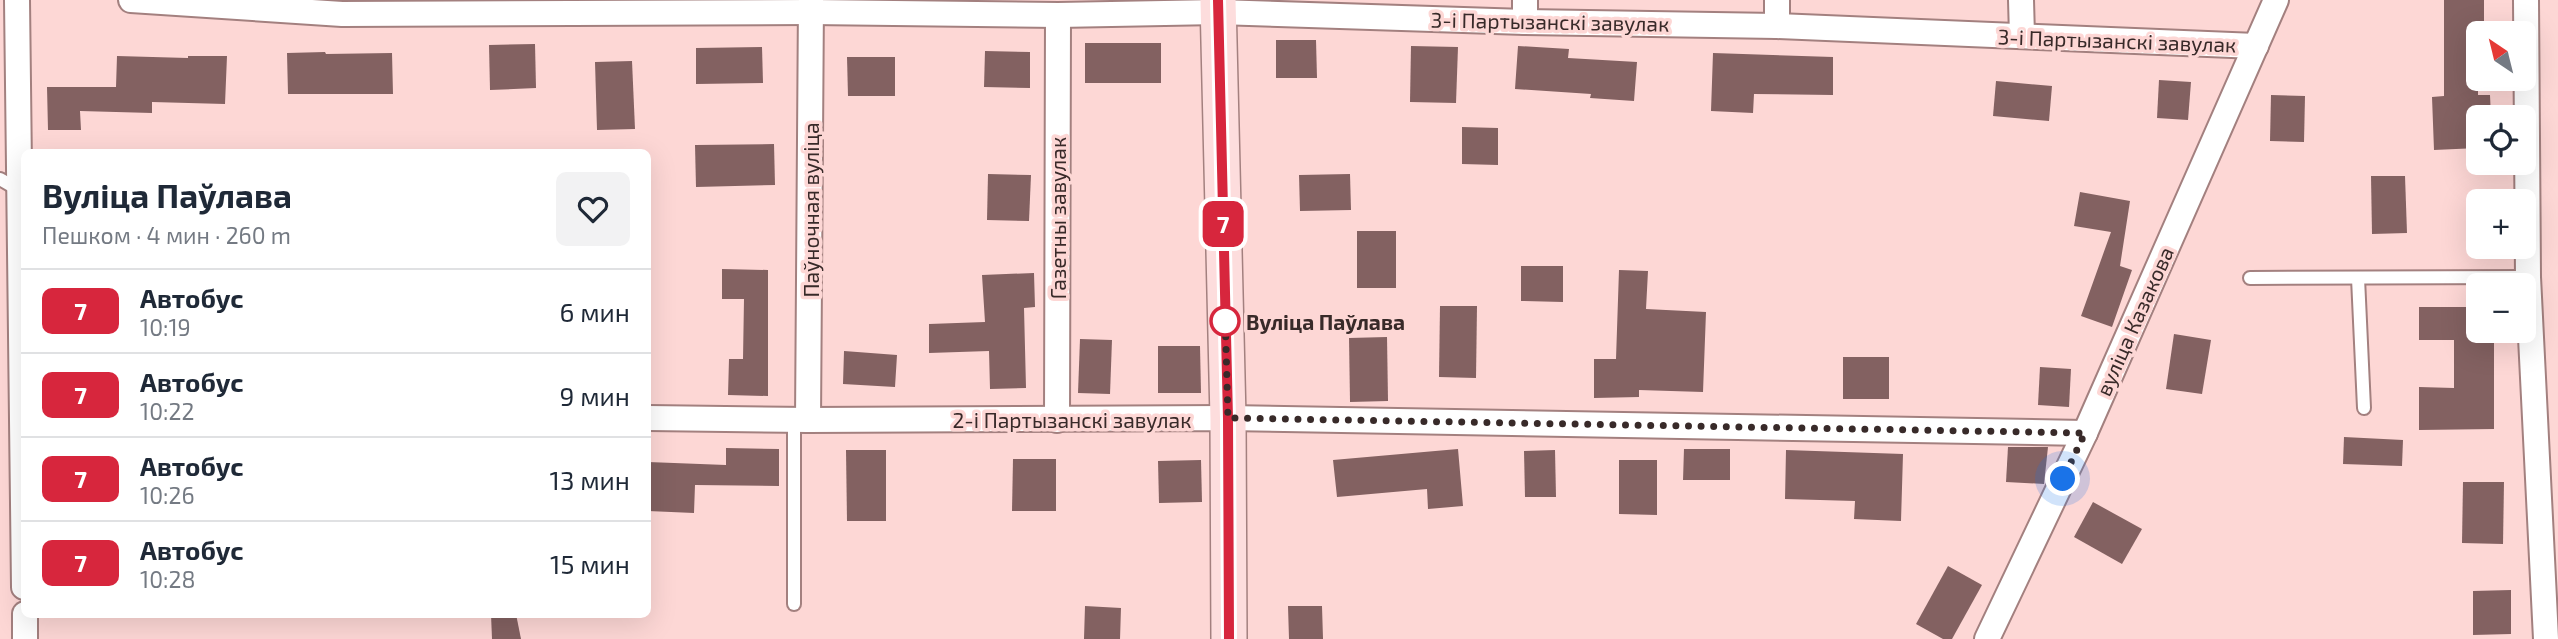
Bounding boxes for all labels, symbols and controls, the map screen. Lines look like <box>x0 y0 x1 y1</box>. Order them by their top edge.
street label: 3-і Партызанскі завулак <box>1430 6 1670 37</box>
north arrow <box>2466 21 2536 91</box>
map controls <box>2466 21 2536 343</box>
street label: 3-і Партызанскі завулак <box>1997 23 2237 58</box>
button: locate <box>2466 105 2536 175</box>
street label: Паўночная вуліца <box>798 122 824 298</box>
street label: Газетны завулак <box>1045 137 1071 299</box>
button: heart <box>556 172 630 246</box>
text: Вуліца Паўлава <box>42 175 292 215</box>
button: + <box>2466 189 2536 259</box>
line badge: 7 <box>1200 201 1246 247</box>
text: 7 <box>1217 209 1229 238</box>
text: Пешком · 4 мин · 260 m <box>42 221 291 249</box>
street label: вуліца Казакова <box>2090 243 2179 400</box>
button: − <box>2466 273 2536 343</box>
text: Автобус <box>140 282 243 313</box>
text: 7 <box>74 296 87 325</box>
text: 6 мин <box>559 296 630 327</box>
marker: Вуліца Паўлава <box>1210 306 1240 336</box>
place label: Вуліца Паўлава <box>1246 309 1405 334</box>
text: 10:19 <box>140 313 191 341</box>
text: Автобус <box>140 366 243 397</box>
text: 7 <box>74 380 87 409</box>
text: 9 мин <box>559 380 630 411</box>
text: 10:22 <box>140 397 194 425</box>
street label: 2-і Партызанскі завулак <box>953 407 1191 433</box>
text: Автобус <box>140 450 243 481</box>
your location <box>2045 461 2080 496</box>
text: 7 <box>74 464 87 493</box>
text: 13 мин <box>550 464 630 495</box>
text: 10:26 <box>140 481 195 509</box>
text: Автобус <box>140 534 243 565</box>
text: 7 <box>74 548 87 577</box>
text: 15 мин <box>550 548 630 579</box>
text: 10:28 <box>140 565 195 593</box>

